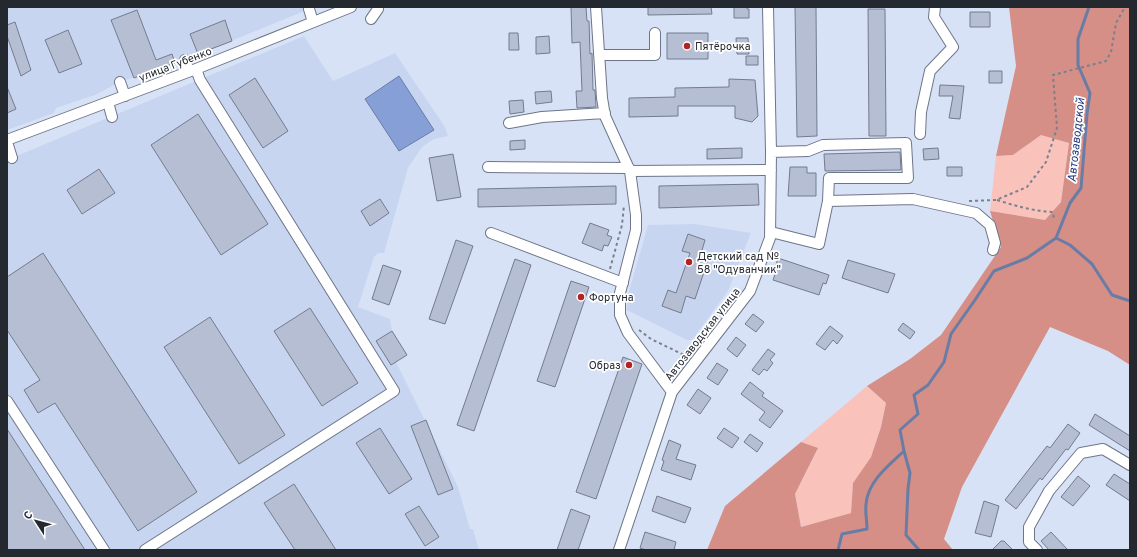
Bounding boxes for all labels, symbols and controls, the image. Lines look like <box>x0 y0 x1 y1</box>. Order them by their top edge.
place label: Пятёрочка <box>695 40 751 54</box>
marker: Пятёрочка <box>682 41 692 51</box>
street label: улица Губенко <box>137 45 214 85</box>
water label: Автозаводской <box>1065 96 1089 183</box>
place label: Детский сад № 58 "Одуванчик" <box>697 250 781 277</box>
marker: Детский сад № 58 "Одуванчик" <box>684 257 694 267</box>
street label: Автозаводская улица <box>662 285 744 384</box>
place label: Фортуна <box>589 291 634 305</box>
marker: Фортуна <box>576 292 586 302</box>
place label: Образ <box>589 359 621 373</box>
marker: Образ <box>624 360 634 370</box>
north arrow <box>16 501 56 541</box>
text: С <box>21 509 36 523</box>

